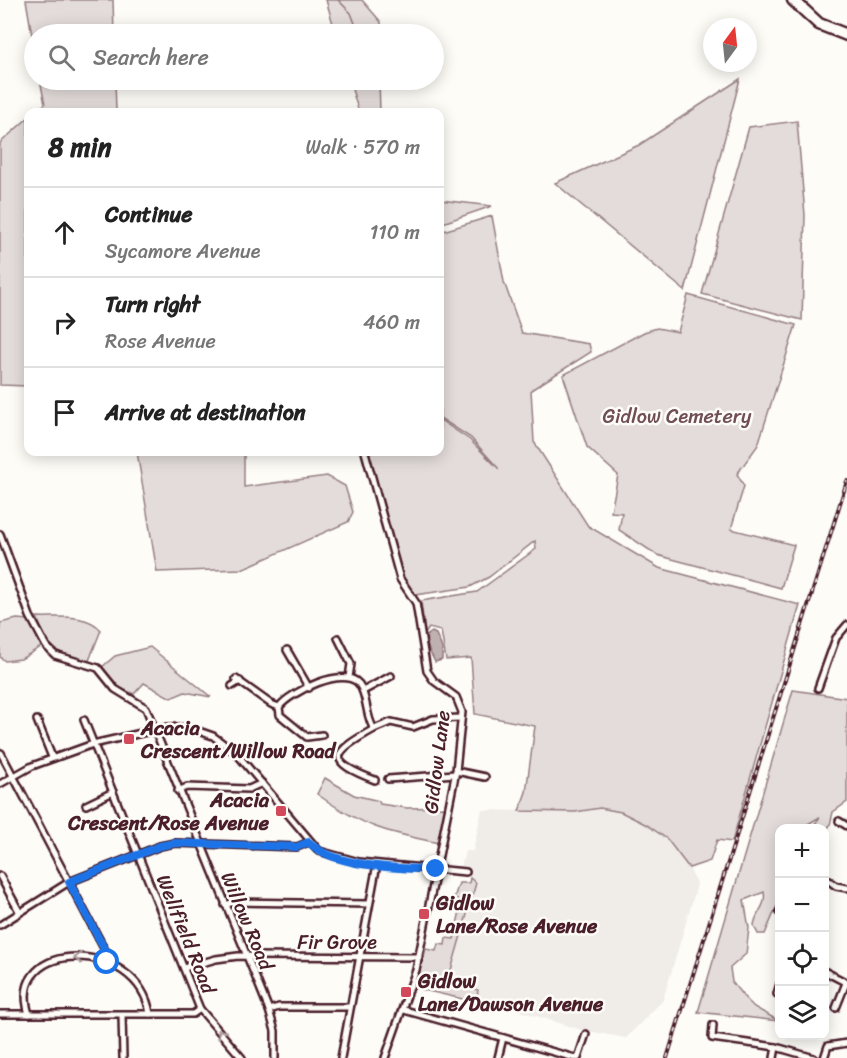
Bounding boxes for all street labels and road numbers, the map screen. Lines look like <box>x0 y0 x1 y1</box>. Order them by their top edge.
street label: Gidlow Lane <box>413 708 461 816</box>
street label: Willow Road <box>211 866 284 977</box>
street label: Wellfield Road <box>146 869 226 1000</box>
street label: Fir Grove <box>297 925 377 960</box>

